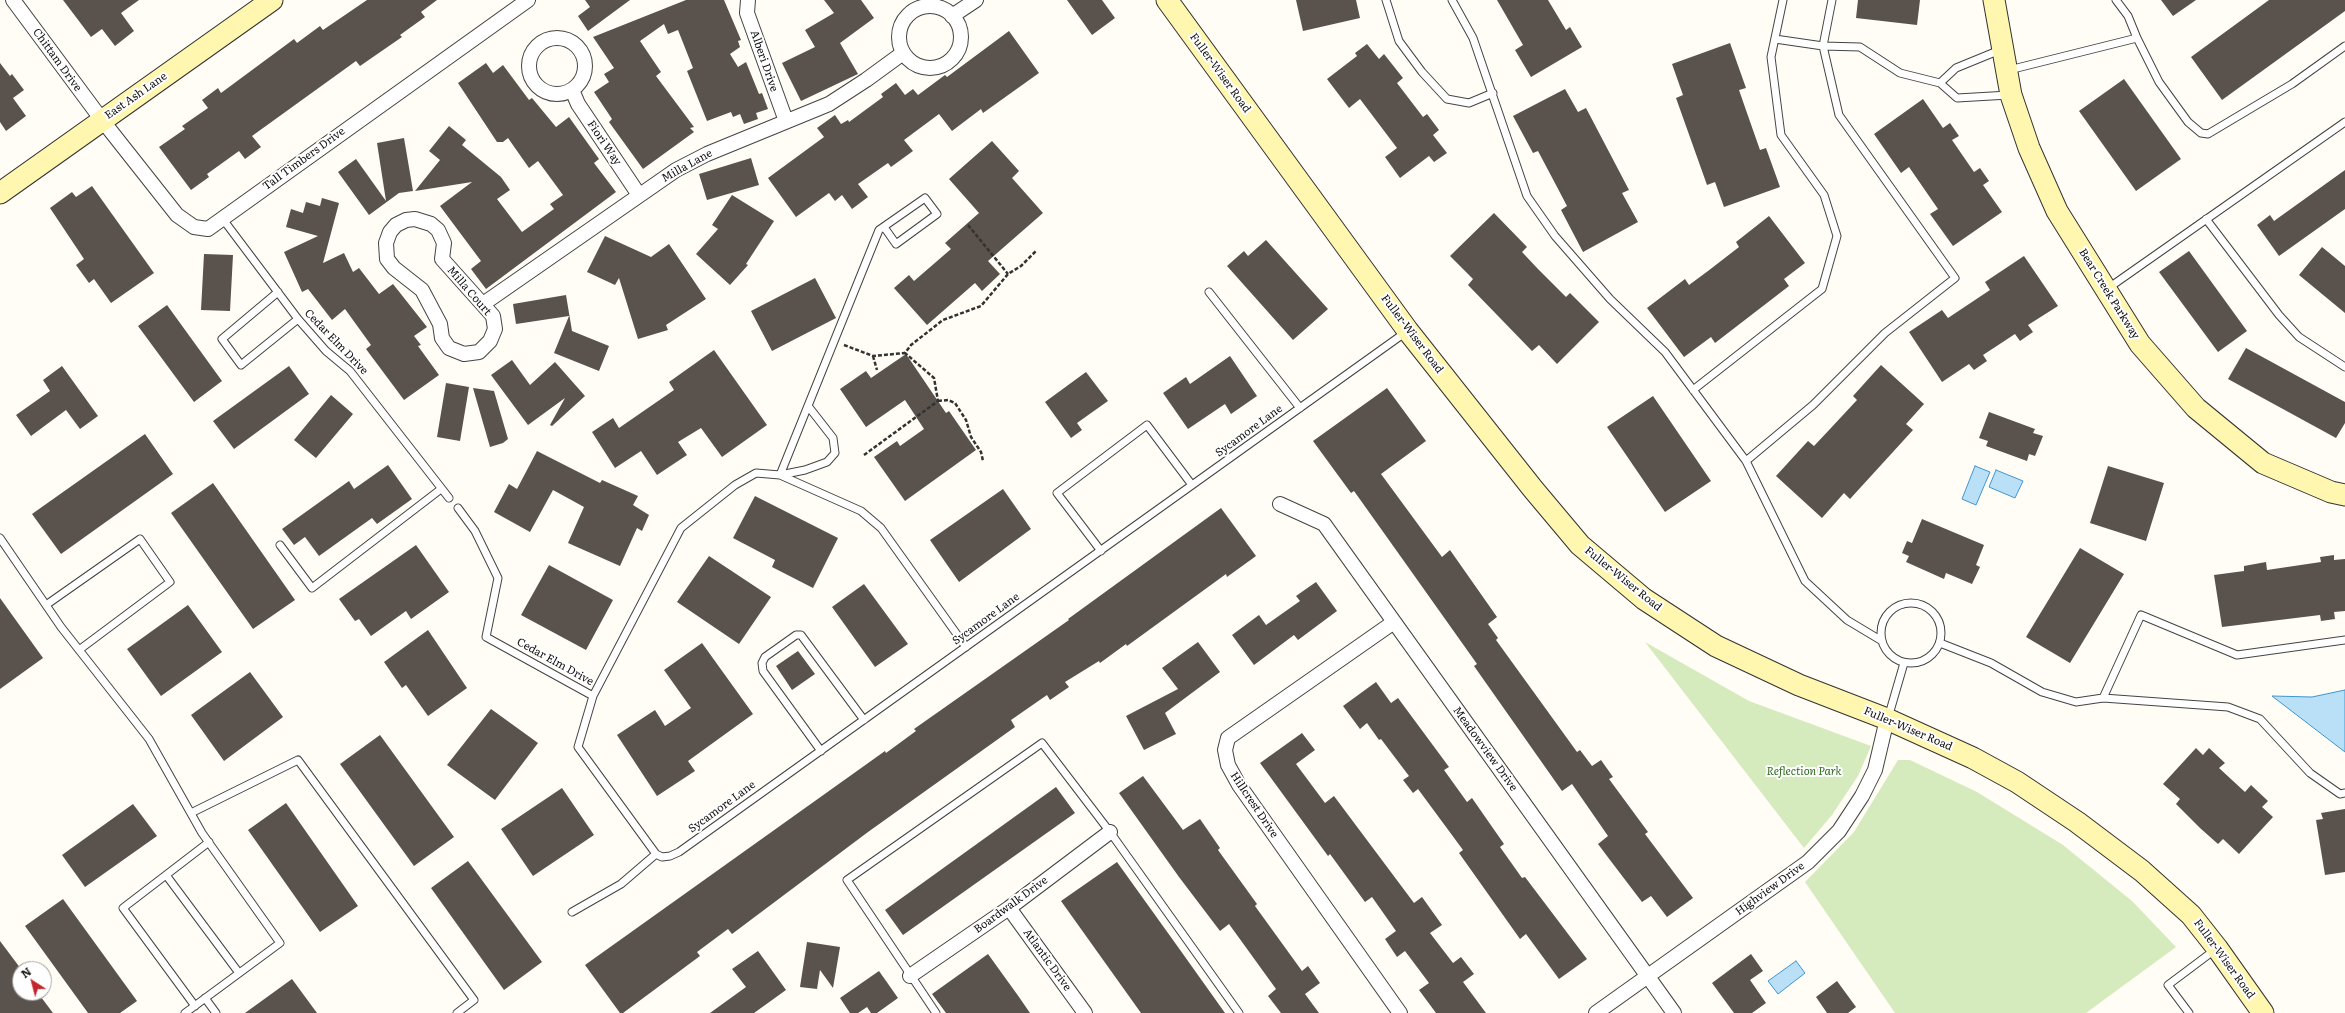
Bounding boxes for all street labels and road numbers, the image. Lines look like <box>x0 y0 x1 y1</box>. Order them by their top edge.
street label: Chittam Drive <box>30 26 84 94</box>
street label: Alberi Drive <box>747 29 781 93</box>
street label: Fuller-Wiser Road <box>1187 31 1253 115</box>
street label: East Ash Lane <box>102 70 170 122</box>
street label: Fiori Way <box>584 118 624 168</box>
street label: Tall Timbers Drive <box>260 125 348 193</box>
street label: Milla Lane <box>659 147 715 185</box>
street label: Bear Creek Parkway <box>2076 246 2142 342</box>
street label: Milla Court <box>444 264 494 318</box>
street label: Fuller-Wiser Road <box>1378 292 1446 376</box>
street label: Cedar Elm Drive <box>301 307 371 377</box>
street label: Sycamore Lane <box>1213 402 1285 460</box>
street label: Fuller-Wiser Road <box>1582 544 1664 614</box>
street label: Sycamore Lane <box>950 590 1022 648</box>
street label: Cedar Elm Drive <box>514 635 596 689</box>
street label: Meadowview Drive <box>1450 704 1520 794</box>
street label: Fuller-Wiser Road <box>1862 704 1954 754</box>
street label: Hillcrest Drive <box>1227 770 1281 840</box>
street label: Sycamore Lane <box>686 778 758 836</box>
street label: Highview Drive <box>1733 860 1807 918</box>
street label: Boardwalk Drive <box>972 874 1050 936</box>
street label: Fuller-Wiser Road <box>2191 917 2257 1001</box>
street label: Atlantic Drive <box>1020 927 1074 993</box>

